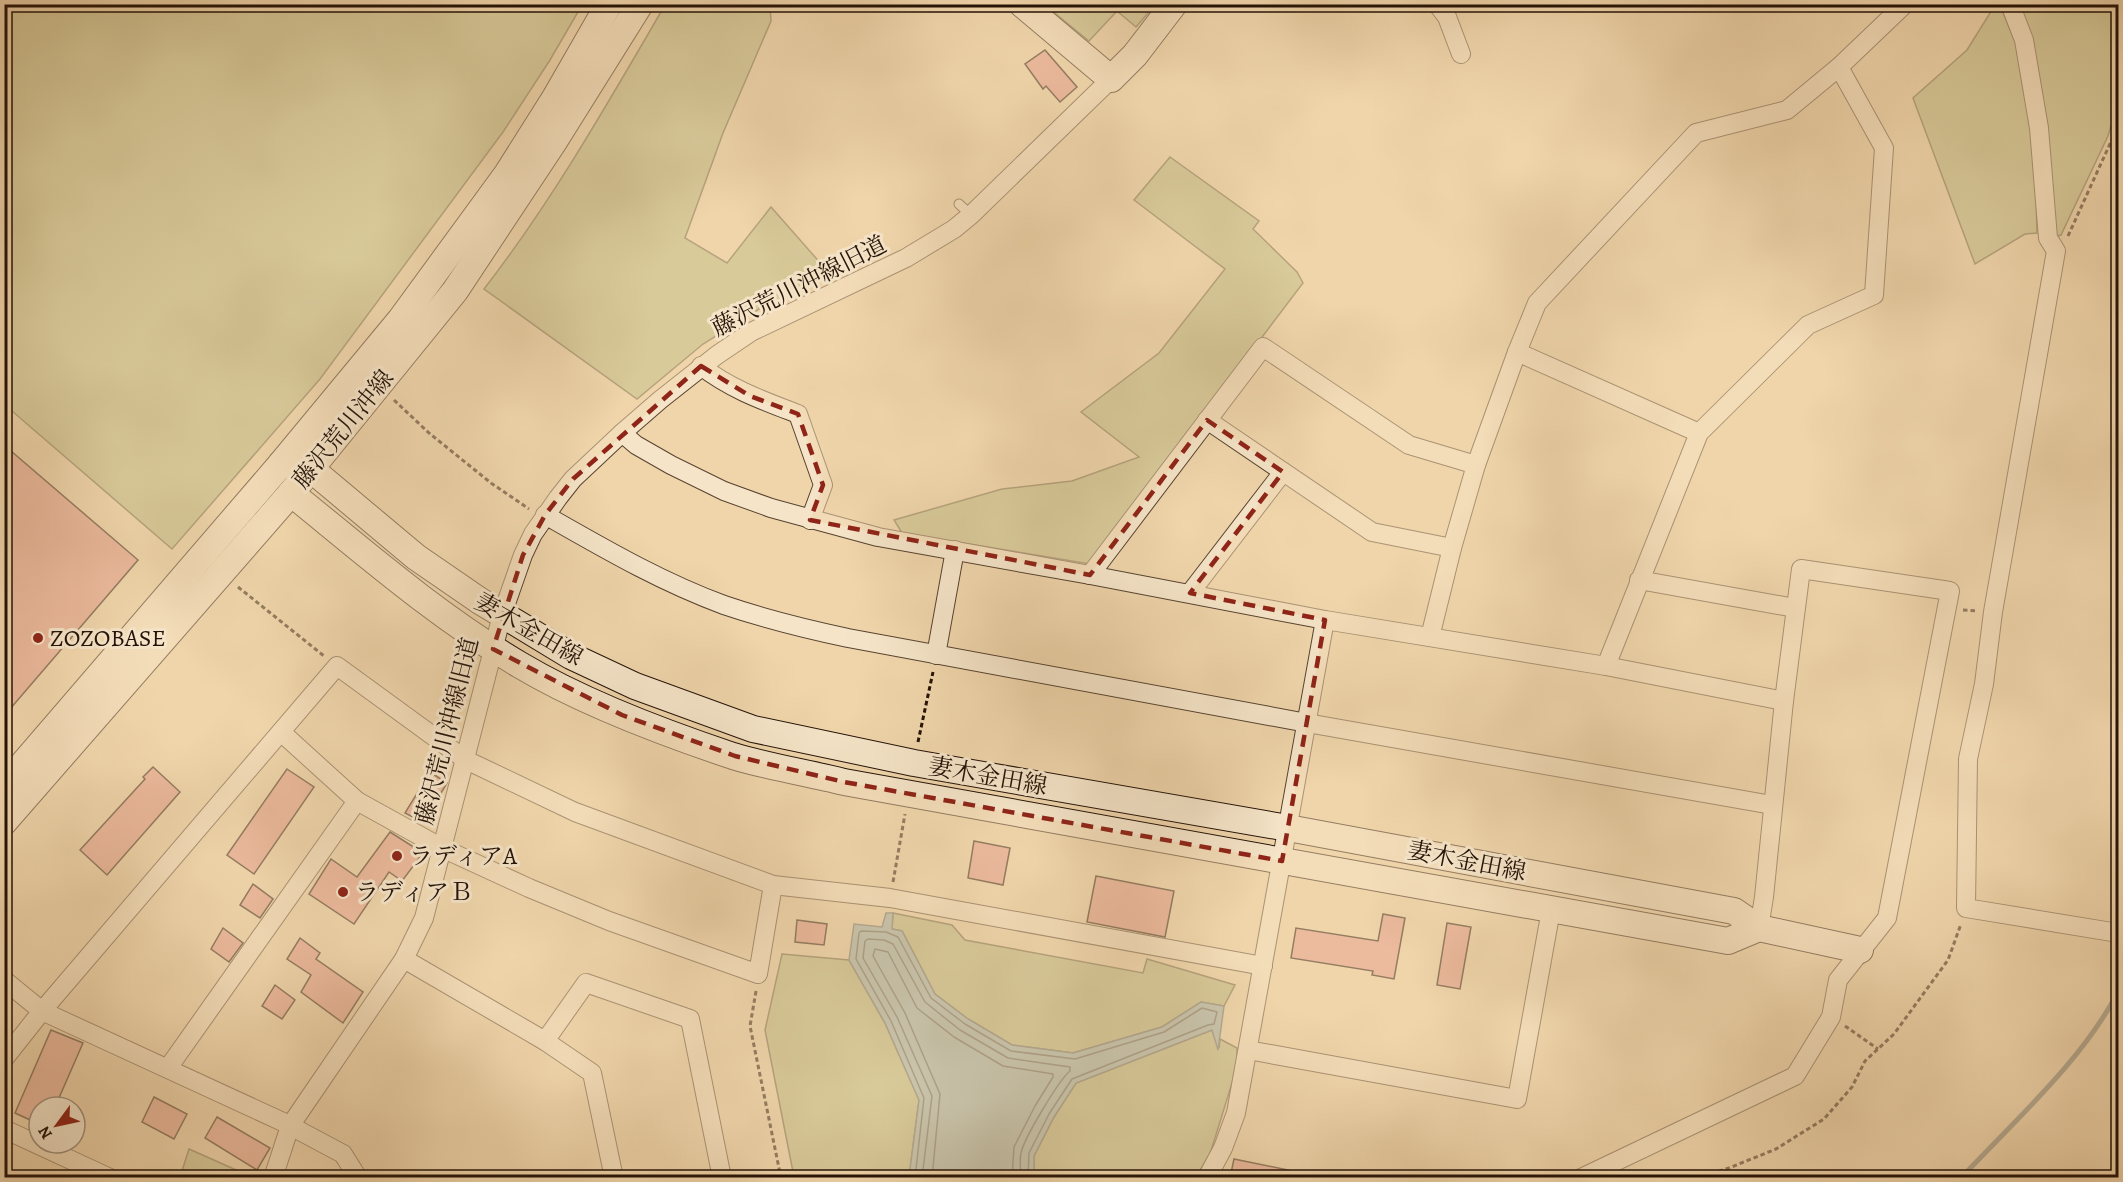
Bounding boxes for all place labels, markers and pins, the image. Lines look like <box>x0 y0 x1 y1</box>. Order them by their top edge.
place label: ZOZOBASE <box>50 622 166 654</box>
marker: ZOZOBASE <box>31 631 45 645</box>
place label: ラディアA <box>409 840 518 872</box>
marker: ラディアA <box>390 849 404 863</box>
place label: ラディアＢ <box>355 876 473 908</box>
marker: ラディアＢ <box>336 885 350 899</box>

